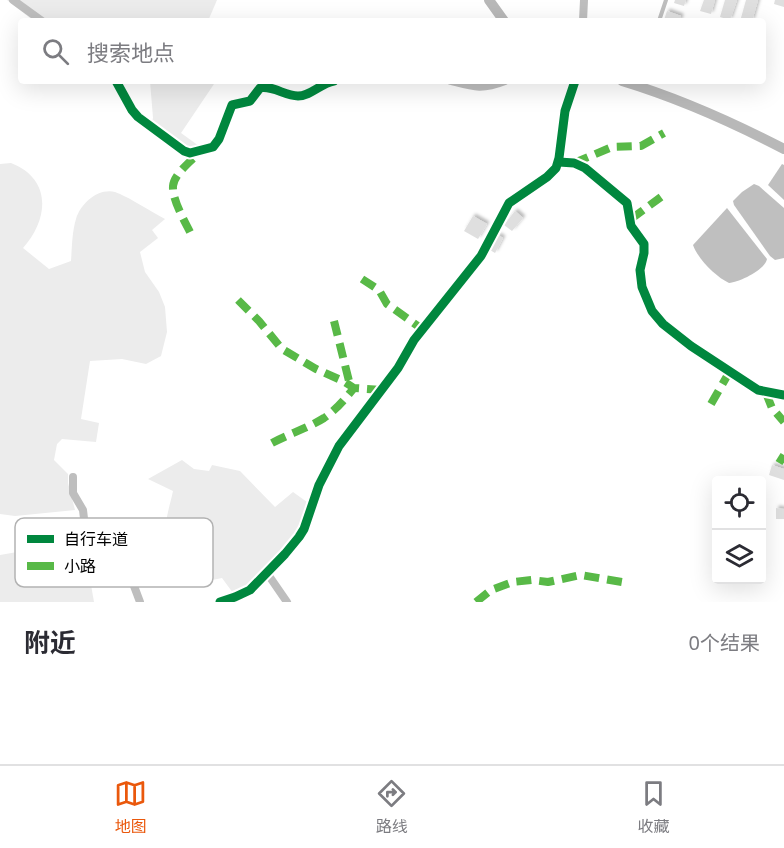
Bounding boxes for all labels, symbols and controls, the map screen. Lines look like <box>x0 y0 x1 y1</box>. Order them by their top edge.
search box <box>18 18 766 84</box>
icon: search <box>39 35 72 68</box>
text: 搜索地点 <box>87 37 175 67</box>
map controls <box>712 476 766 584</box>
button: locate <box>712 476 766 530</box>
legend <box>15 518 213 587</box>
text: 自行车道 <box>64 528 128 550</box>
button: layers <box>712 530 766 584</box>
text: 小路 <box>64 555 96 577</box>
text: 附近 <box>24 624 76 660</box>
text: 0个结果 <box>689 629 760 656</box>
tab: 地图 <box>114 777 147 837</box>
tab: 路线 <box>375 777 408 837</box>
tab: 收藏 <box>637 777 670 837</box>

